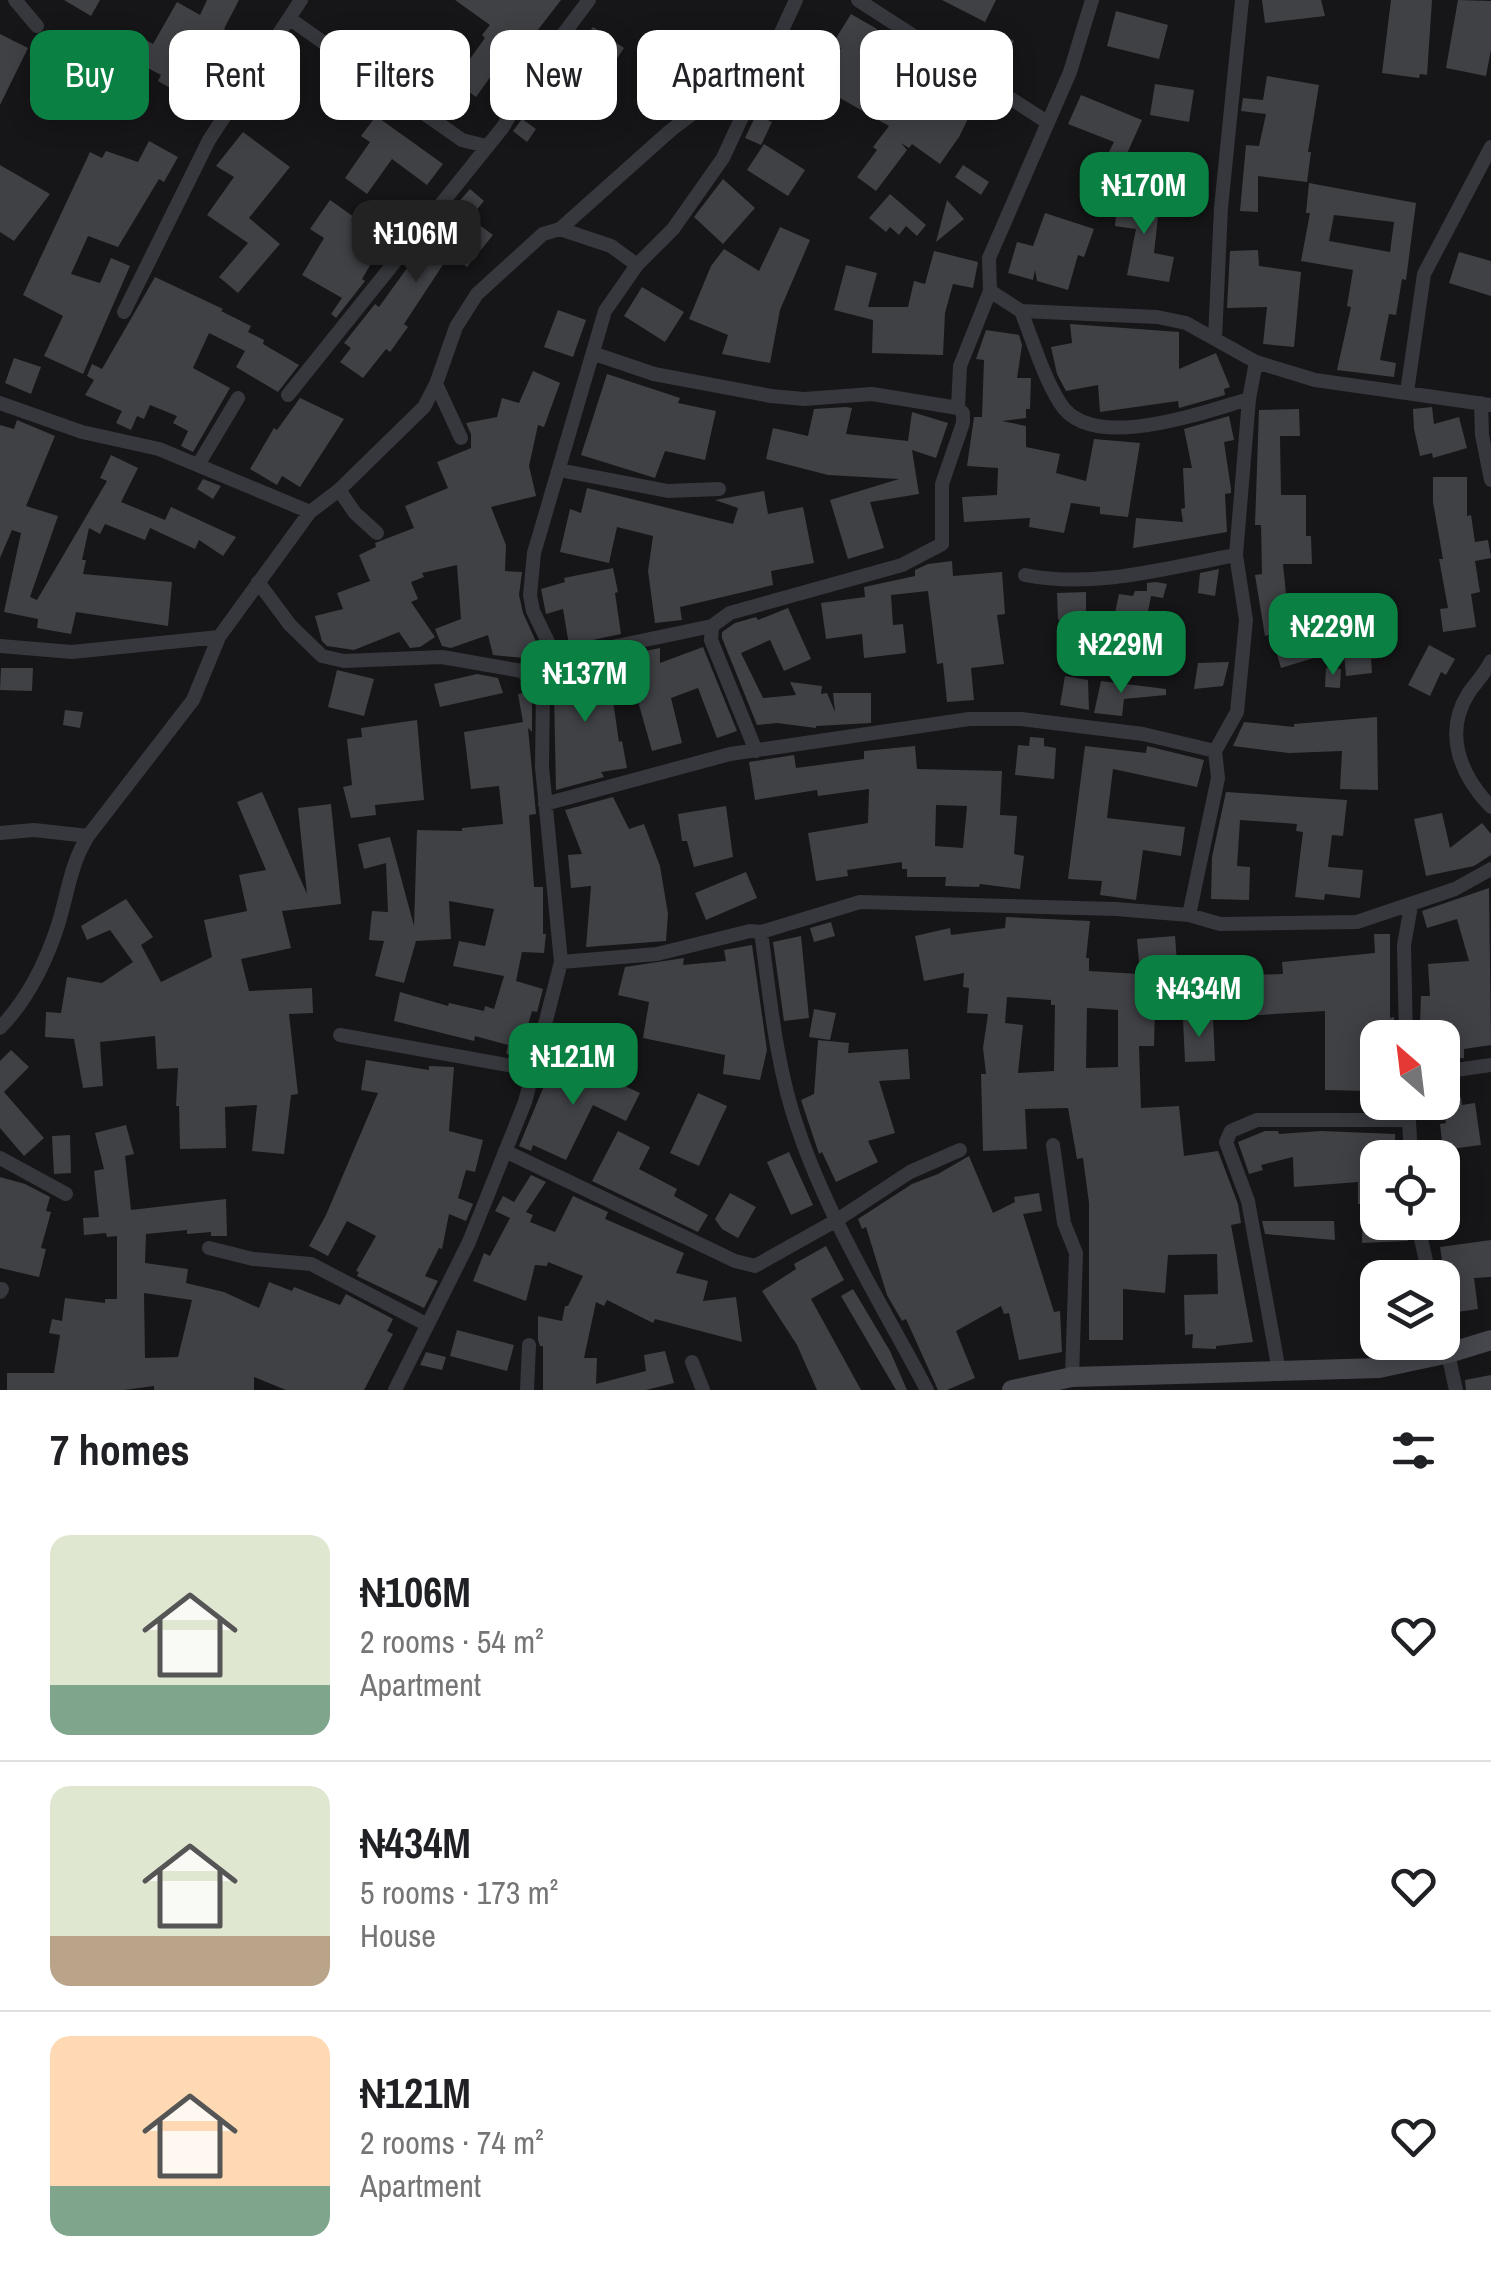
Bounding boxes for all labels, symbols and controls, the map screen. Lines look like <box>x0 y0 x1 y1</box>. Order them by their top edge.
chip: Buy <box>30 30 149 120</box>
chip: Rent <box>169 30 300 120</box>
chip: Filters <box>320 30 470 120</box>
chip: New <box>490 30 617 120</box>
chip: Apartment <box>637 30 840 120</box>
chip: House <box>860 30 1013 120</box>
pin: ₦170M <box>1074 152 1214 237</box>
text: ₦170M <box>1102 163 1186 206</box>
pin: ₦106M <box>346 200 486 285</box>
text: ₦106M <box>374 211 458 254</box>
pin: ₦229M <box>1263 593 1403 678</box>
text: ₦229M <box>1291 604 1375 647</box>
pin: ₦229M <box>1051 611 1191 696</box>
text: ₦229M <box>1079 622 1163 665</box>
pin: ₦137M <box>515 640 655 725</box>
text: ₦137M <box>543 651 627 694</box>
pin: ₦434M <box>1129 955 1269 1040</box>
text: ₦434M <box>1157 966 1241 1009</box>
north arrow <box>1360 1020 1460 1120</box>
map controls <box>1360 1020 1460 1360</box>
pin: ₦121M <box>503 1023 643 1108</box>
text: ₦121M <box>531 1034 615 1077</box>
button: locate <box>1360 1140 1460 1240</box>
button: layers <box>1360 1260 1460 1360</box>
text: 7 homes <box>50 1422 190 1478</box>
icon: filters <box>1386 1423 1441 1478</box>
text: ₦106M <box>360 1564 471 1620</box>
icon: home <box>130 1575 250 1695</box>
icon: heart <box>1386 1608 1441 1663</box>
text: 2 rooms · 54 m² <box>360 1620 544 1663</box>
text: Apartment <box>360 1663 481 1706</box>
text: ₦434M <box>360 1815 471 1871</box>
icon: home <box>130 1826 250 1946</box>
icon: heart <box>1386 1859 1441 1914</box>
text: 5 rooms · 173 m² <box>360 1871 558 1914</box>
text: House <box>360 1914 436 1957</box>
text: ₦121M <box>360 2065 471 2121</box>
icon: home <box>130 2076 250 2196</box>
icon: heart <box>1386 2109 1441 2164</box>
text: 2 rooms · 74 m² <box>360 2121 544 2164</box>
text: Apartment <box>360 2164 481 2207</box>

